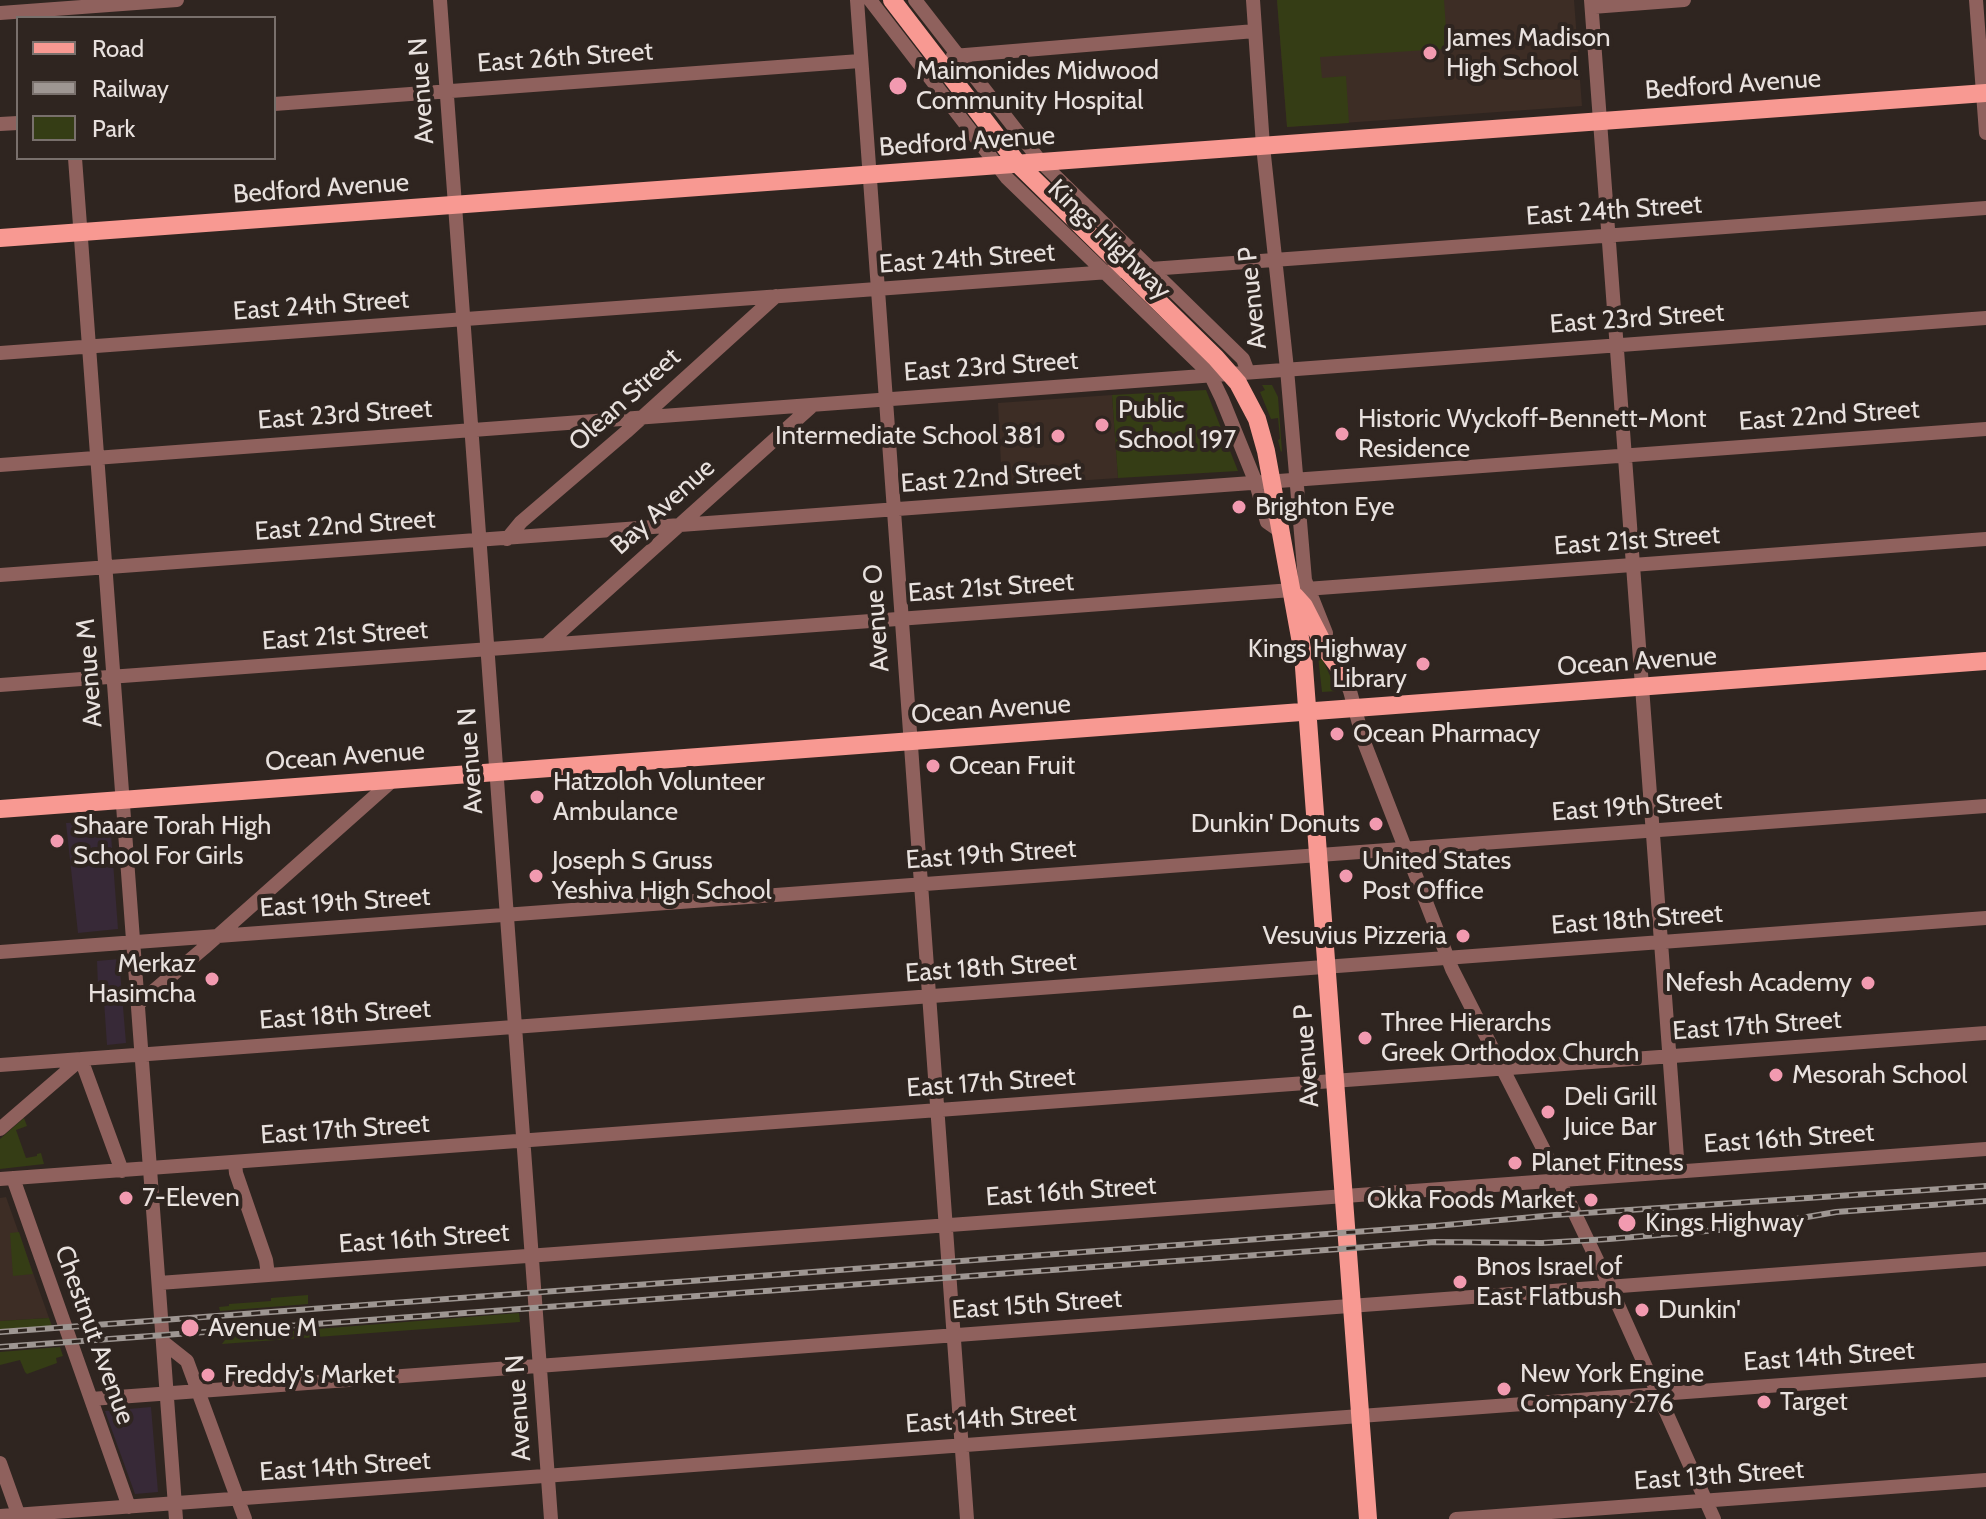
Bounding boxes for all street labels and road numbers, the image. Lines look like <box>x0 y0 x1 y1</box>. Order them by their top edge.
street label: East 26th Street <box>476 36 654 80</box>
street label: Avenue N <box>403 37 441 145</box>
street label: Bedford Avenue <box>1644 63 1822 107</box>
street label: Bedford Avenue <box>878 120 1056 164</box>
street label: Bedford Avenue <box>232 167 410 211</box>
street label: Kings Highway <box>1041 173 1177 307</box>
street label: East 24th Street <box>1525 189 1703 233</box>
street label: East 24th Street <box>878 237 1056 281</box>
street label: Avenue P <box>1232 245 1274 351</box>
street label: East 24th Street <box>232 284 410 328</box>
street label: East 23rd Street <box>1549 297 1725 341</box>
street label: Olean Street <box>563 342 687 458</box>
street label: East 23rd Street <box>903 345 1079 389</box>
street label: East 23rd Street <box>257 393 433 437</box>
street label: East 22nd Street <box>1738 394 1920 438</box>
street label: Bay Avenue <box>605 452 721 562</box>
street label: East 22nd Street <box>900 456 1082 500</box>
street label: East 22nd Street <box>254 504 436 548</box>
street label: East 21st Street <box>1553 520 1721 562</box>
street label: Avenue O <box>858 563 896 673</box>
street label: East 21st Street <box>907 567 1075 609</box>
street label: East 21st Street <box>261 615 429 657</box>
street label: Avenue M <box>71 617 109 729</box>
street label: Ocean Avenue <box>1556 641 1718 683</box>
street label: Ocean Avenue <box>910 689 1072 731</box>
street label: Avenue N <box>452 707 490 815</box>
street label: Ocean Avenue <box>264 736 426 778</box>
street label: East 19th Street <box>1551 785 1723 829</box>
street label: East 19th Street <box>905 833 1077 877</box>
street label: East 19th Street <box>259 881 431 925</box>
street label: East 18th Street <box>1550 898 1724 942</box>
street label: East 18th Street <box>904 946 1078 990</box>
street label: East 18th Street <box>258 993 432 1037</box>
street label: Avenue P <box>1288 1003 1326 1109</box>
street label: East 17th Street <box>1671 1005 1843 1047</box>
street label: East 17th Street <box>905 1062 1077 1104</box>
street label: East 17th Street <box>259 1109 431 1151</box>
street label: East 16th Street <box>1703 1117 1875 1161</box>
street label: East 16th Street <box>985 1170 1157 1214</box>
street label: East 16th Street <box>338 1217 510 1261</box>
street label: Chestnut Avenue <box>47 1241 141 1429</box>
street label: East 15th Street <box>951 1283 1123 1327</box>
street label: East 14th Street <box>1742 1335 1916 1379</box>
street label: Avenue N <box>500 1354 538 1462</box>
street label: East 14th Street <box>904 1397 1078 1441</box>
street label: East 14th Street <box>258 1445 432 1489</box>
street label: East 13th Street <box>1633 1454 1805 1498</box>

